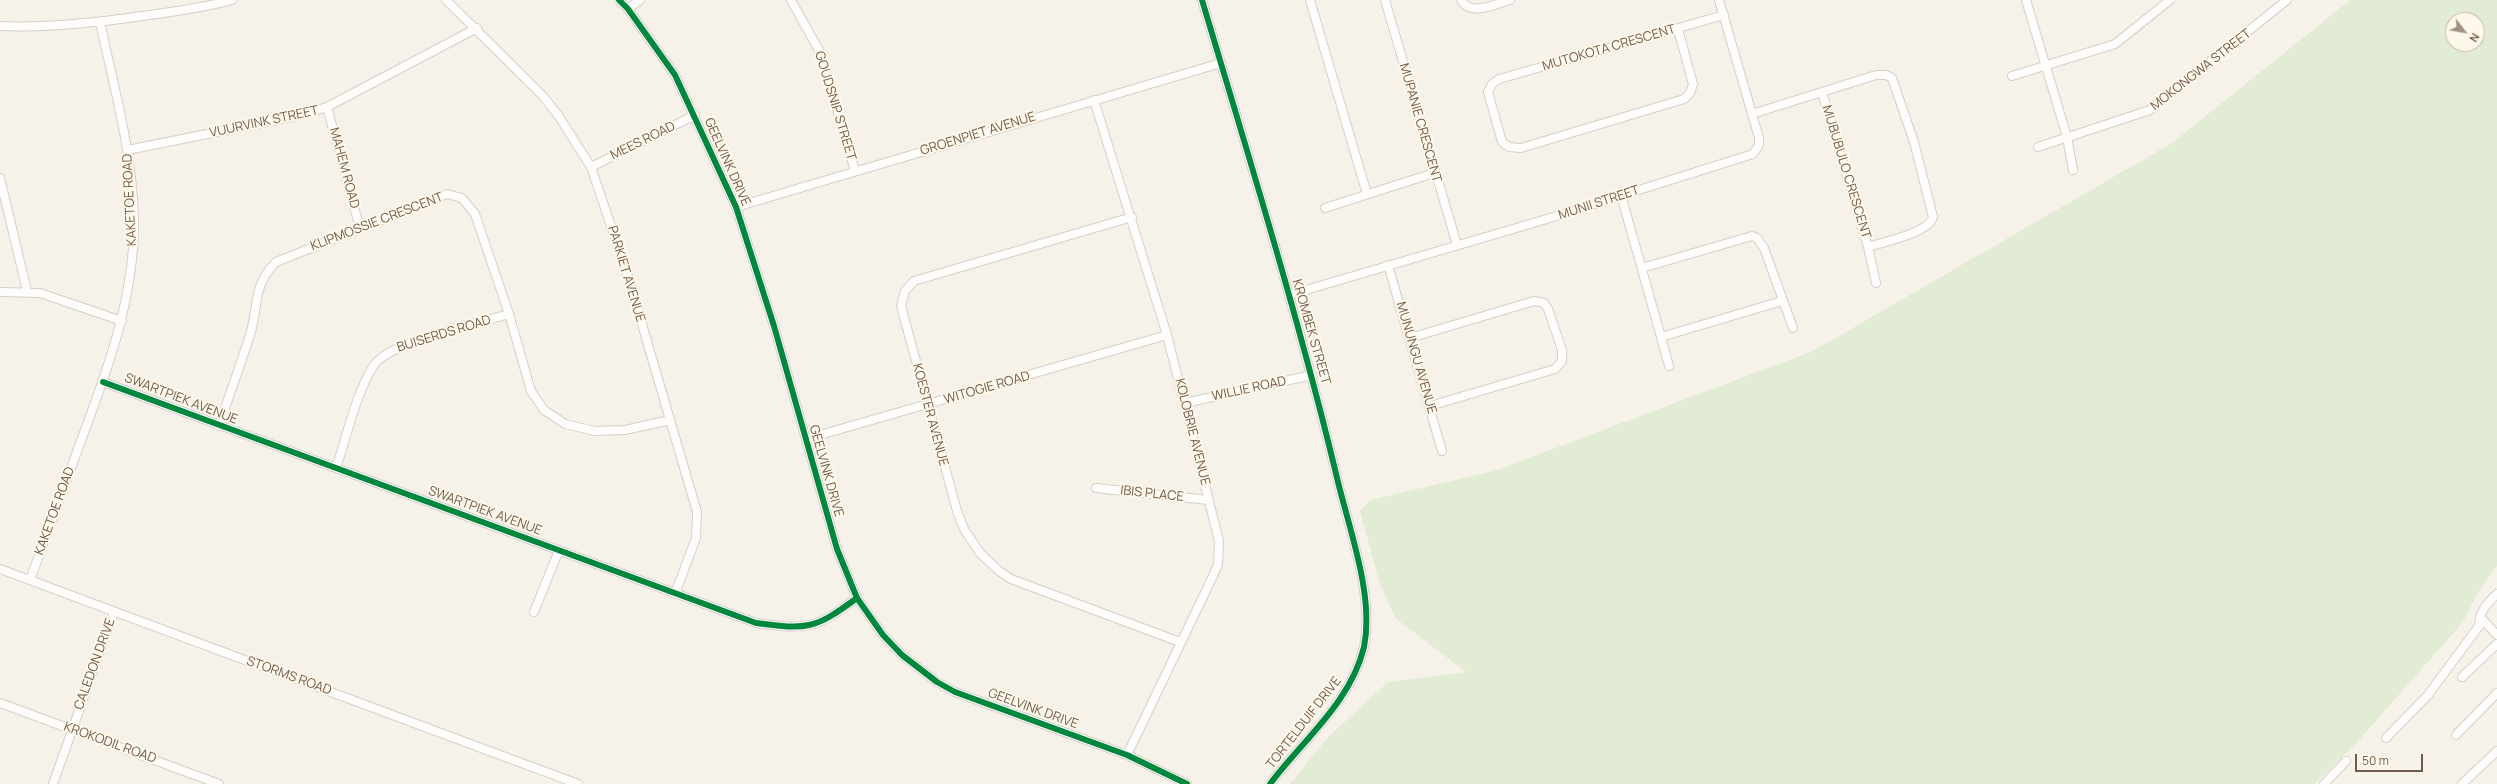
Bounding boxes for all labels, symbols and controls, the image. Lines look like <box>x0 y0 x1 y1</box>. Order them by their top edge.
north arrow <box>2445 12 2485 52</box>
street label: MUTOKOTA CRESCENT <box>1541 21 1677 75</box>
street label: MOKONGWA STREET <box>2148 26 2254 114</box>
text: N <box>2466 31 2483 45</box>
street label: GOUDSNIP STREET <box>811 50 859 162</box>
street label: MUPANIE CRESCENT <box>1395 62 1445 184</box>
street label: VUURVINK STREET <box>208 103 320 141</box>
street label: MUBUBULO CRESCENT <box>1818 103 1874 241</box>
street label: GROENPIET AVENUE <box>918 109 1038 159</box>
street label: GEELVINK DRIVE <box>701 115 753 209</box>
street label: MEES ROAD <box>608 119 678 163</box>
street label: MAHEM ROAD <box>326 126 362 210</box>
street label: KAKETOE ROAD <box>120 153 140 247</box>
street label: MUNII STREET <box>1557 183 1641 223</box>
street label: KLIPMOSSIE CRESCENT <box>308 189 446 255</box>
street label: PARKIET AVENUE <box>604 224 648 324</box>
street label: KROMBEK STREET <box>1289 278 1333 386</box>
street label: MUNUNGU AVENUE <box>1393 300 1439 416</box>
street label: BUISERDS ROAD <box>395 312 493 356</box>
street label: KOESTER AVENUE <box>909 362 951 468</box>
street label: WITOGIE ROAD <box>942 368 1032 408</box>
street label: SWARTPIEK AVENUE <box>122 370 240 428</box>
street label: WILLIE ROAD <box>1210 373 1288 405</box>
street label: KOLOBRIE AVENUE <box>1171 377 1213 487</box>
street label: GEELVINK DRIVE <box>805 423 847 519</box>
street label: KAKETOE ROAD <box>32 465 78 557</box>
street label: SWARTPIEK AVENUE <box>426 483 544 539</box>
street label: IBIS PLACE <box>1119 483 1185 505</box>
street label: CALEDON DRIVE <box>71 616 119 712</box>
street label: STORMS ROAD <box>244 653 334 699</box>
street label: TORTELDUIF DRIVE <box>1263 674 1345 772</box>
street label: GEELVINK DRIVE <box>986 685 1080 733</box>
street label: KROKODIL ROAD <box>62 719 158 767</box>
scale bar <box>2357 746 2425 772</box>
text: 50 m <box>2362 752 2389 769</box>

